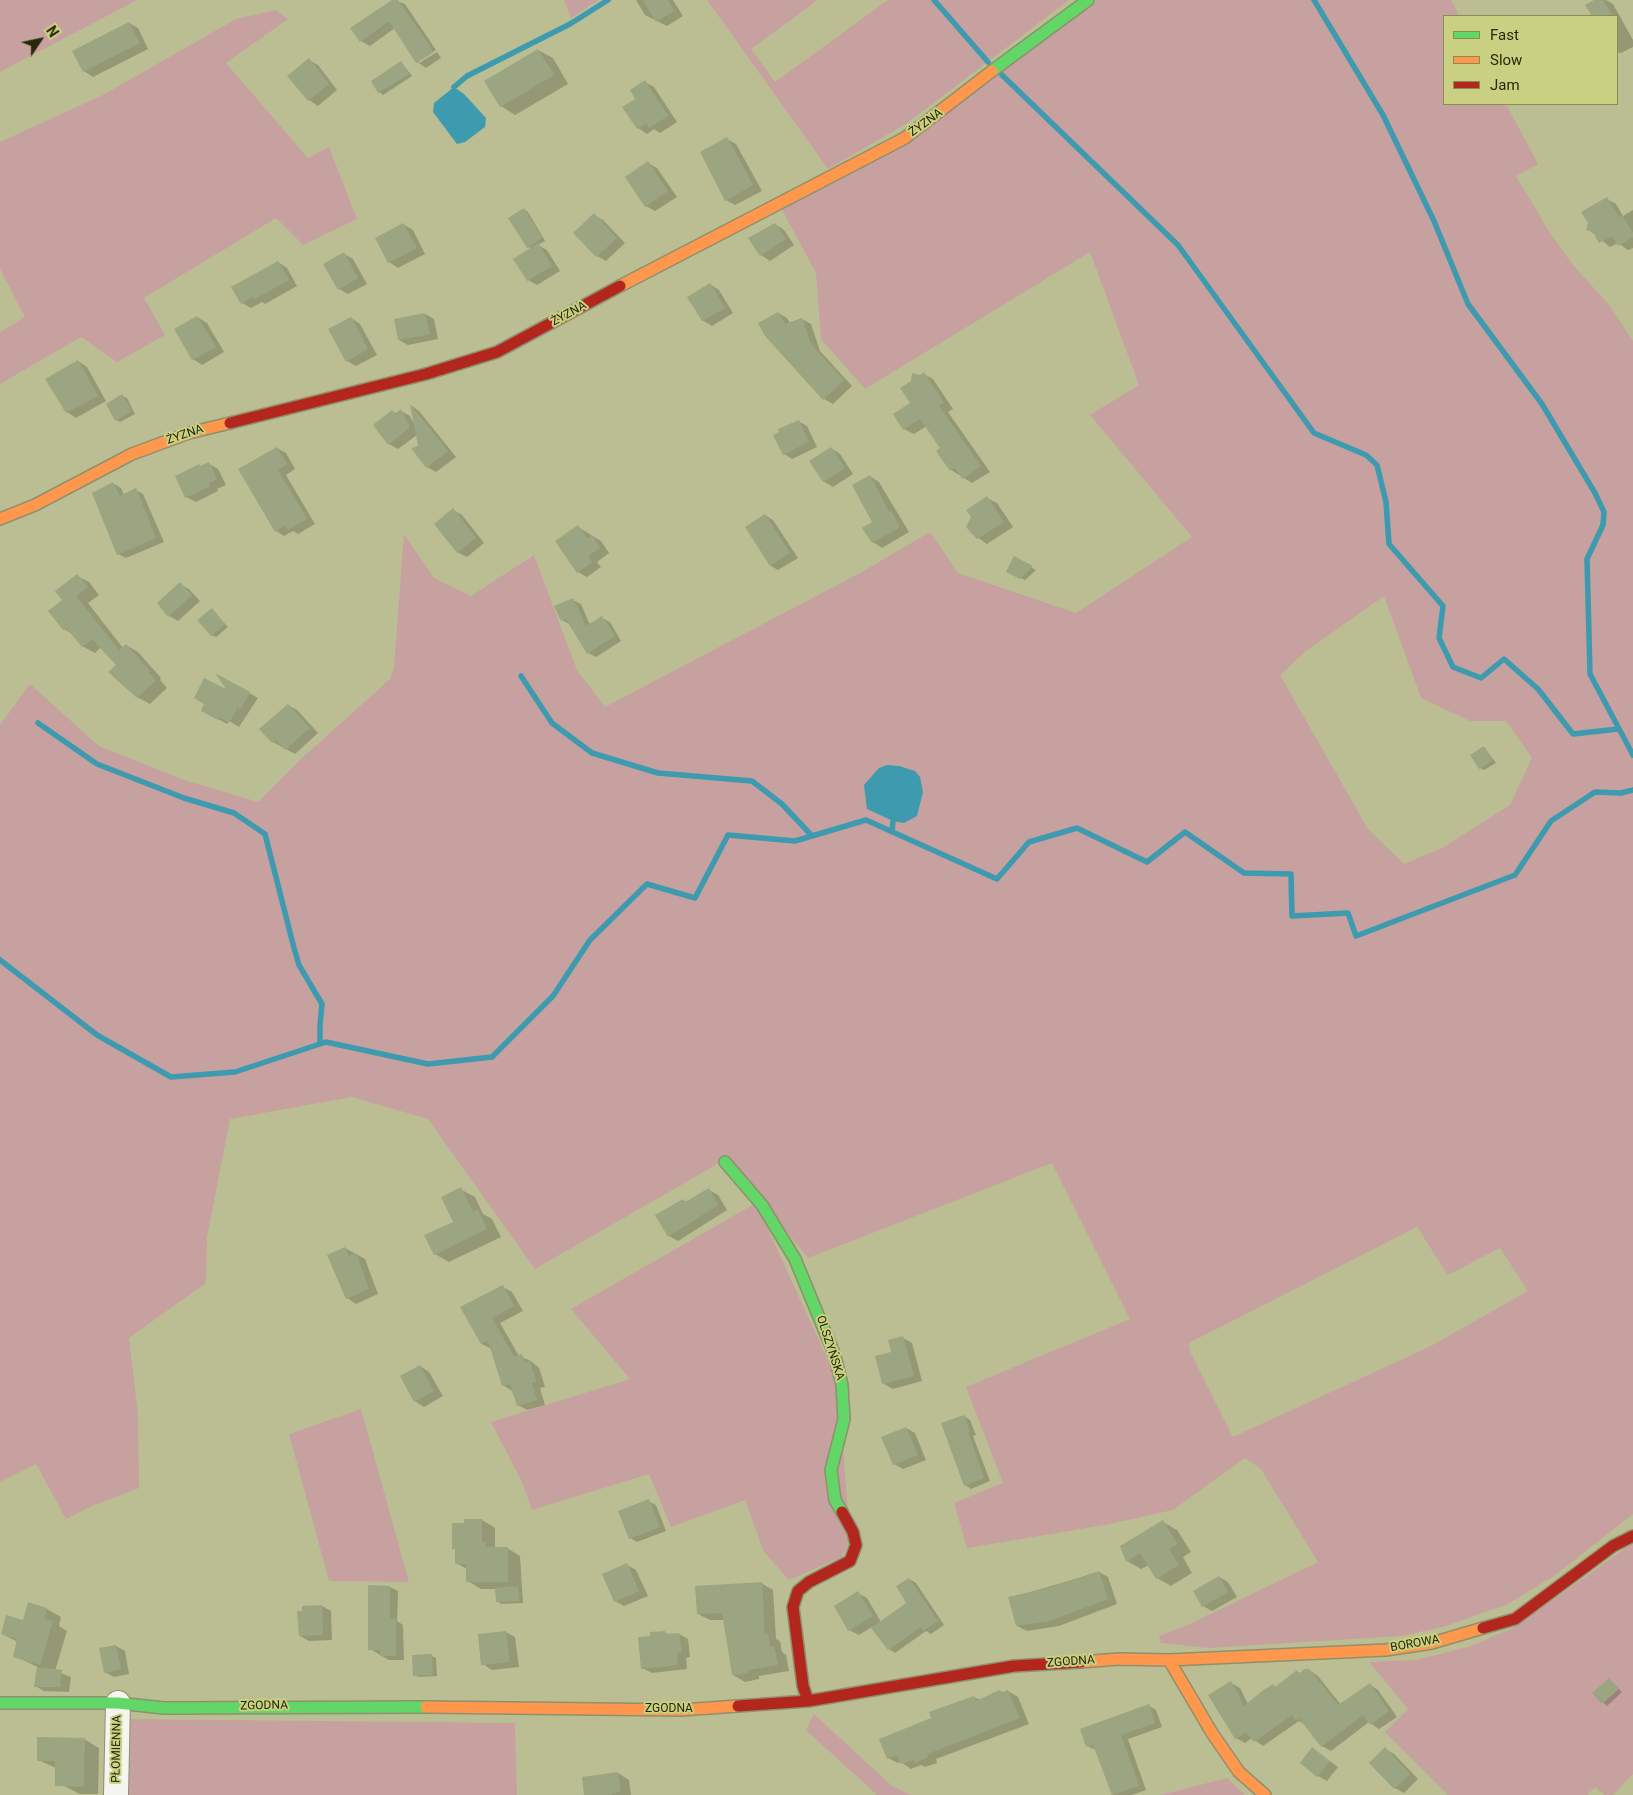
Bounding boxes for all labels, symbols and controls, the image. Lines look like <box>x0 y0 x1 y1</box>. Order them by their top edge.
north arrow <box>15 15 65 65</box>
legend <box>1443 15 1618 105</box>
text: N <box>43 23 62 40</box>
text: Fast <box>1490 26 1519 44</box>
text: Slow <box>1490 51 1522 69</box>
text: Jam <box>1490 76 1520 94</box>
street label: ŻYZNA <box>906 106 946 140</box>
street label: ŻYZNA <box>549 298 589 330</box>
street label: ŻYZNA <box>165 422 205 448</box>
street label: OLSZYŃSKA <box>813 1314 847 1382</box>
street label: BOROWA <box>1389 1633 1441 1655</box>
street label: ZGODNA <box>1047 1653 1095 1671</box>
street label: ZGODNA <box>240 1698 288 1714</box>
street label: ZGODNA <box>645 1702 693 1716</box>
street label: PŁOMIENNA <box>109 1715 125 1783</box>

